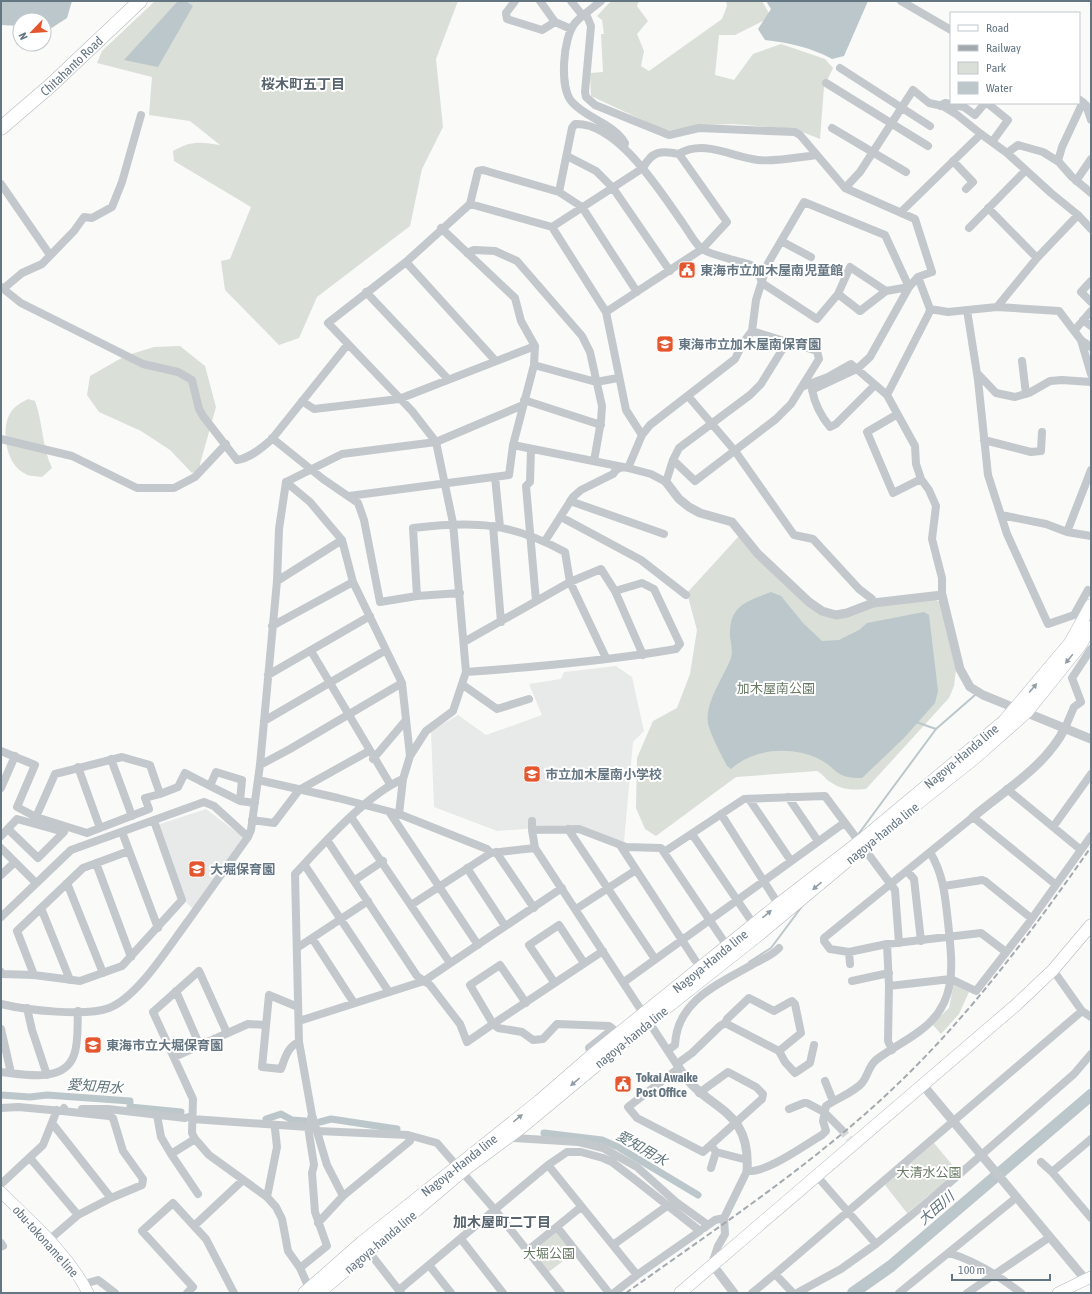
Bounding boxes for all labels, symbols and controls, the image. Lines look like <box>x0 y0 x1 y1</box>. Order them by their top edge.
north arrow <box>12 12 52 52</box>
legend <box>950 12 1080 104</box>
text: Road <box>986 21 1009 35</box>
text: N <box>16 31 30 42</box>
street label: Chitahanto Road <box>37 33 106 99</box>
text: Railway <box>986 41 1021 55</box>
text: Park <box>986 61 1007 75</box>
district label: 桜木町五丁目 <box>261 76 345 92</box>
text: Water <box>986 81 1013 95</box>
public building icon: 東海市立加木屋南児童館 <box>677 260 697 280</box>
place label: 東海市立加木屋南児童館 <box>700 263 843 278</box>
school or university icon: 東海市立加木屋南保育園 <box>655 334 675 354</box>
place label: 東海市立加木屋南保育園 <box>678 337 821 352</box>
one-way arrow <box>1065 654 1074 665</box>
park label: 加木屋南公園 <box>737 681 815 696</box>
one-way arrow <box>1028 682 1037 693</box>
street label: Nagoya-Handa line <box>921 721 1001 792</box>
school or university icon: 市立加木屋南小学校 <box>522 764 542 784</box>
place label: 市立加木屋南小学校 <box>545 767 662 782</box>
street label: nagoya-handa line <box>843 799 922 867</box>
school or university icon: 大堀保育園 <box>187 859 207 879</box>
place label: 大堀保育園 <box>210 862 275 877</box>
one-way arrow <box>812 881 823 890</box>
one-way arrow <box>763 910 772 919</box>
street label: Nagoya-Handa line <box>670 927 751 996</box>
street label: nagoya-handa line <box>592 1003 671 1071</box>
school or university icon: 東海市立大堀保育園 <box>83 1035 103 1055</box>
place label: 東海市立大堀保育園 <box>106 1038 223 1053</box>
place label: Tokai Awaike Post Office <box>636 1070 698 1100</box>
public building icon: Tokai Awaike Post Office <box>613 1074 633 1094</box>
water label: 愛知用水 <box>67 1076 125 1096</box>
one-way arrow <box>570 1078 581 1087</box>
one-way arrow <box>513 1114 524 1122</box>
water label: 愛知用水 <box>614 1127 672 1170</box>
street label: Nagoya-Handa line <box>418 1131 500 1200</box>
park label: 大清水公園 <box>896 1165 962 1180</box>
water label: 大田川 <box>915 1187 959 1228</box>
street label: obu-tokoname line <box>10 1202 82 1280</box>
street label: nagoya-handa line <box>341 1208 419 1277</box>
district label: 加木屋町二丁目 <box>453 1214 551 1230</box>
park label: 大堀公園 <box>523 1246 575 1261</box>
scale bar <box>952 1256 1050 1282</box>
text: 100 m <box>958 1263 985 1277</box>

